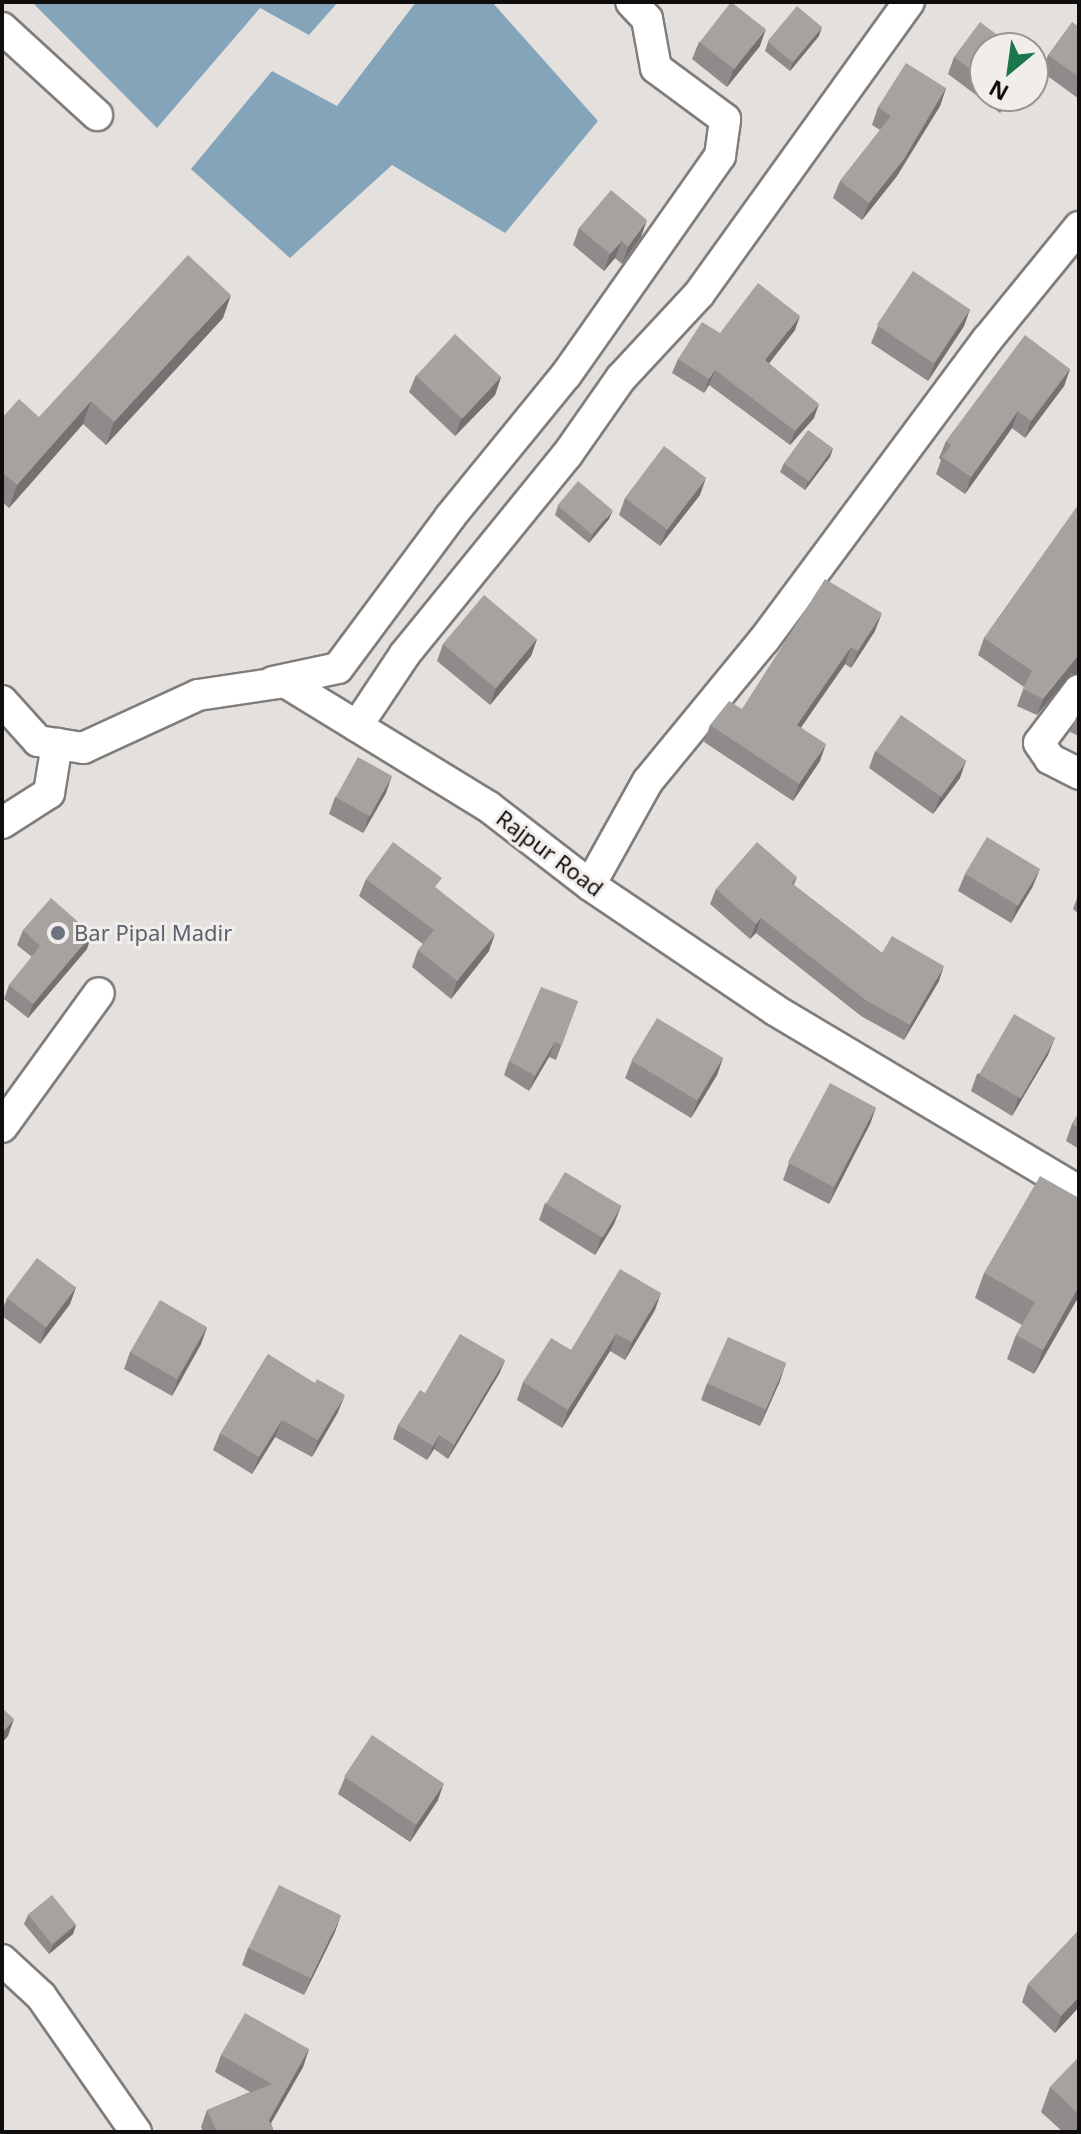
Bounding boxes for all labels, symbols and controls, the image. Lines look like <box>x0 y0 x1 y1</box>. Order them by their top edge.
north arrow <box>969 32 1049 112</box>
text: N <box>983 74 1013 109</box>
street label: Rajpur Road <box>492 804 608 902</box>
place label: Bar Pipal Madir <box>74 920 232 946</box>
marker: Bar Pipal Madir <box>49 924 67 942</box>

